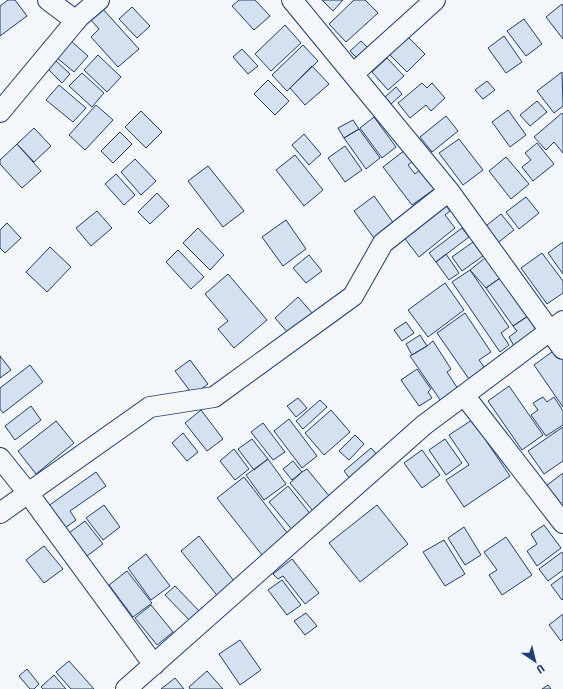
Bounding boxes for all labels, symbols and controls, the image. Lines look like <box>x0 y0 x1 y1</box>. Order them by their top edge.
north arrow <box>515 641 555 681</box>
text: U <box>534 662 547 676</box>

